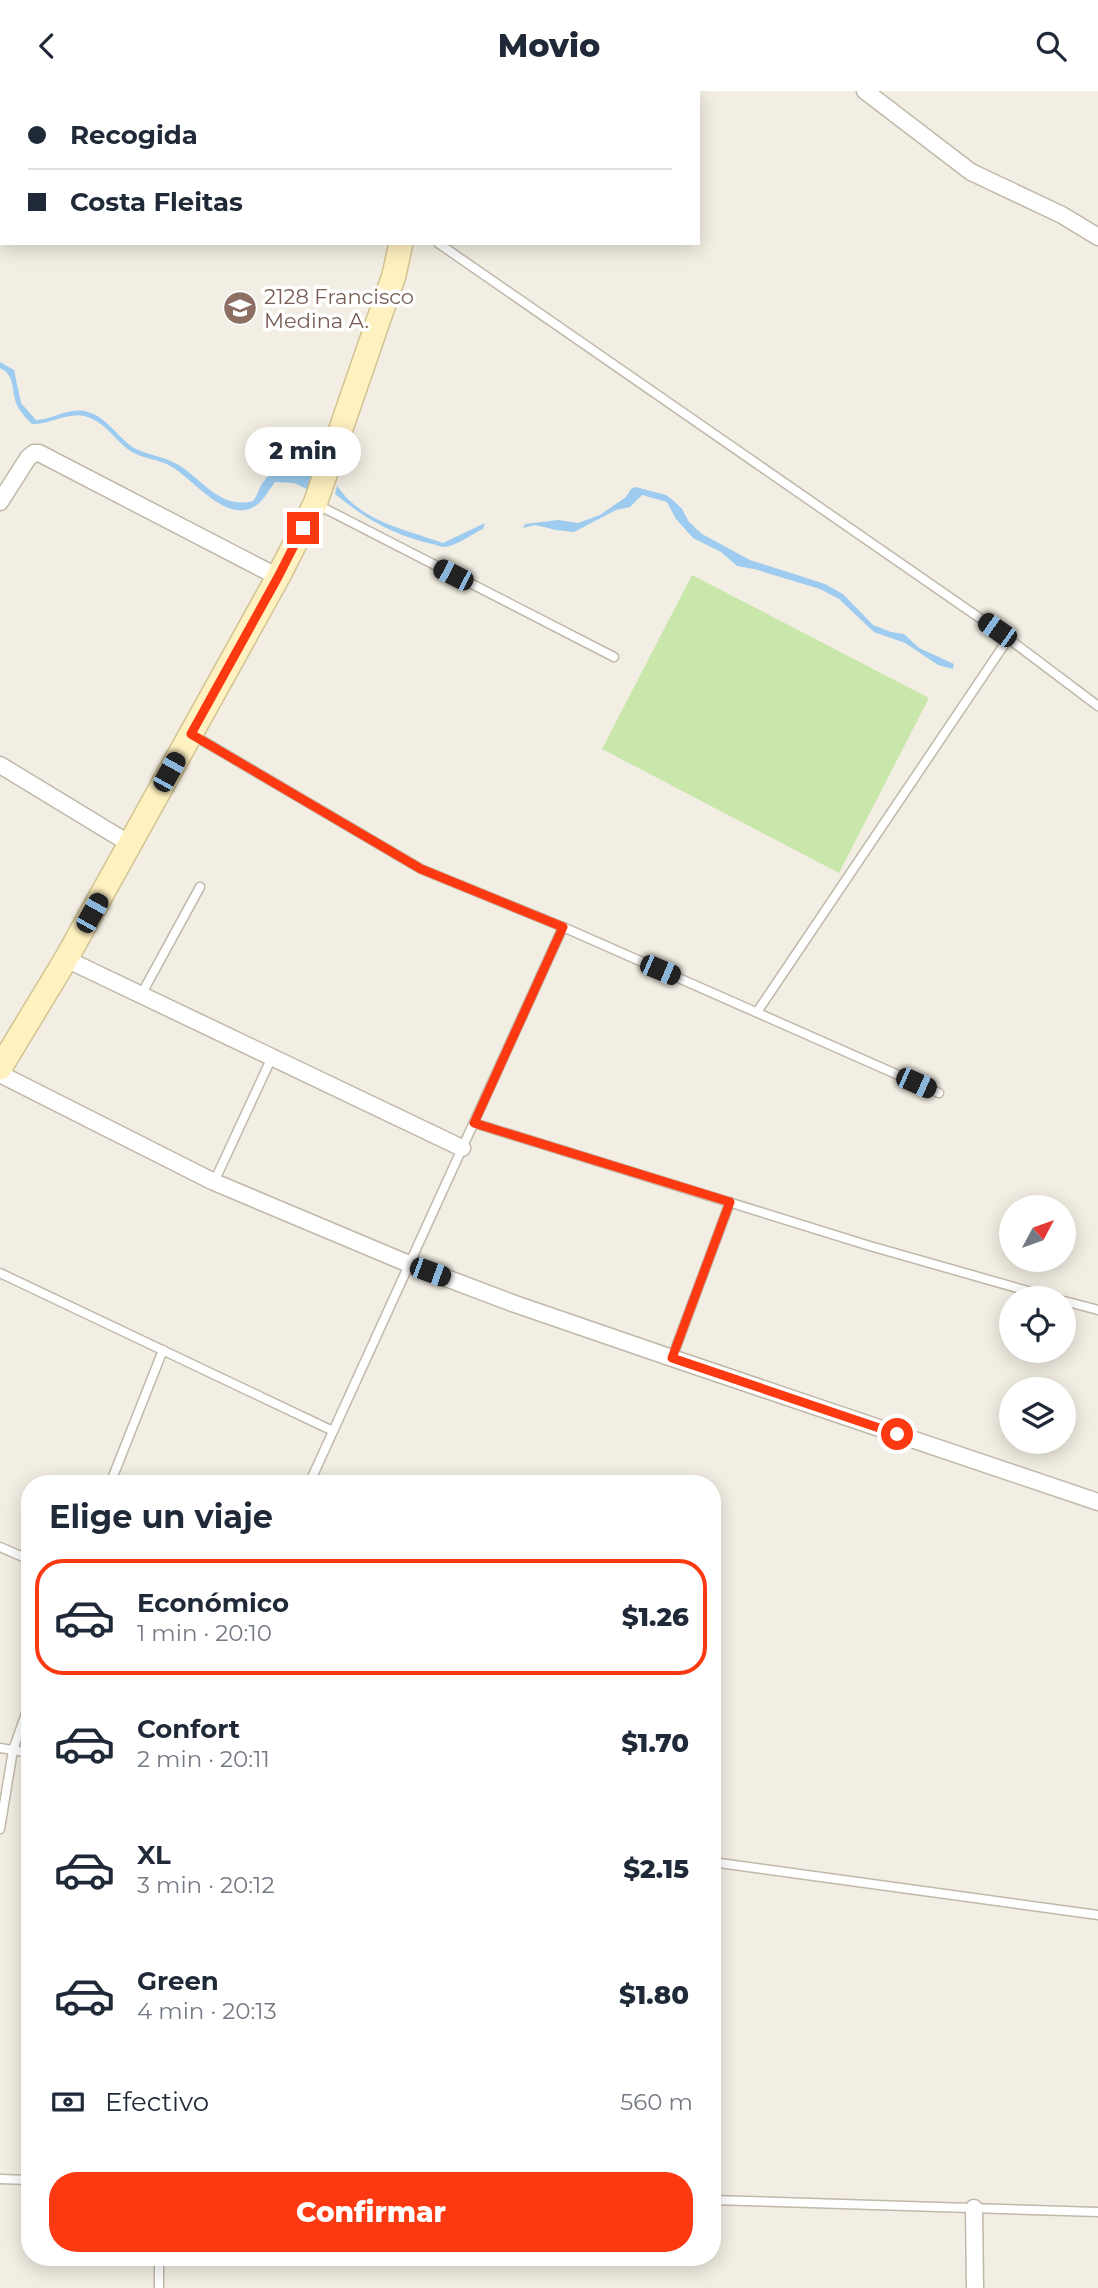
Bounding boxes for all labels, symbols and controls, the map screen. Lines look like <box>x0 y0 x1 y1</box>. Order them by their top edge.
text: Movio <box>498 26 600 65</box>
icon: back <box>28 27 66 65</box>
icon: search <box>1032 27 1070 65</box>
text: Recogida <box>70 119 198 151</box>
text: Costa Fleitas <box>70 186 243 218</box>
place label: 2128 Francisco Medina A. <box>264 284 414 333</box>
school or university icon: 2128 Francisco Medina A. <box>221 289 259 327</box>
callout: 2 min <box>245 427 361 475</box>
text: 2 min <box>269 437 337 465</box>
route end <box>287 512 319 544</box>
car <box>430 556 477 594</box>
car <box>974 609 1021 651</box>
car <box>150 749 189 795</box>
car <box>73 890 112 936</box>
car <box>637 952 684 988</box>
car <box>893 1065 940 1101</box>
north arrow <box>999 1195 1076 1272</box>
map controls <box>999 1195 1076 1454</box>
car <box>407 1255 454 1289</box>
button: locate <box>999 1286 1076 1363</box>
button: layers <box>999 1377 1076 1454</box>
route start <box>881 1418 913 1450</box>
text: Elige un viaje <box>49 1497 273 1536</box>
icon: car <box>53 1586 116 1649</box>
text: Económico <box>137 1587 289 1619</box>
text: $1.26 <box>622 1601 689 1633</box>
text: 1 min · 20:10 <box>137 1619 272 1647</box>
icon: car <box>53 1712 116 1775</box>
text: Confort <box>137 1713 240 1745</box>
text: $1.70 <box>621 1727 689 1759</box>
text: 2 min · 20:11 <box>137 1745 270 1773</box>
icon: car <box>53 1838 116 1901</box>
text: XL <box>137 1839 171 1871</box>
text: $2.15 <box>623 1853 689 1885</box>
text: 3 min · 20:12 <box>137 1871 274 1899</box>
icon: car <box>53 1964 116 2027</box>
text: Green <box>137 1965 219 1997</box>
text: $1.80 <box>619 1979 689 2011</box>
text: 4 min · 20:13 <box>137 1997 277 2025</box>
icon: cash <box>49 2083 87 2121</box>
text: Efectivo <box>105 2086 209 2118</box>
text: 560 m <box>620 2088 693 2116</box>
button: Confirmar <box>49 2172 693 2252</box>

